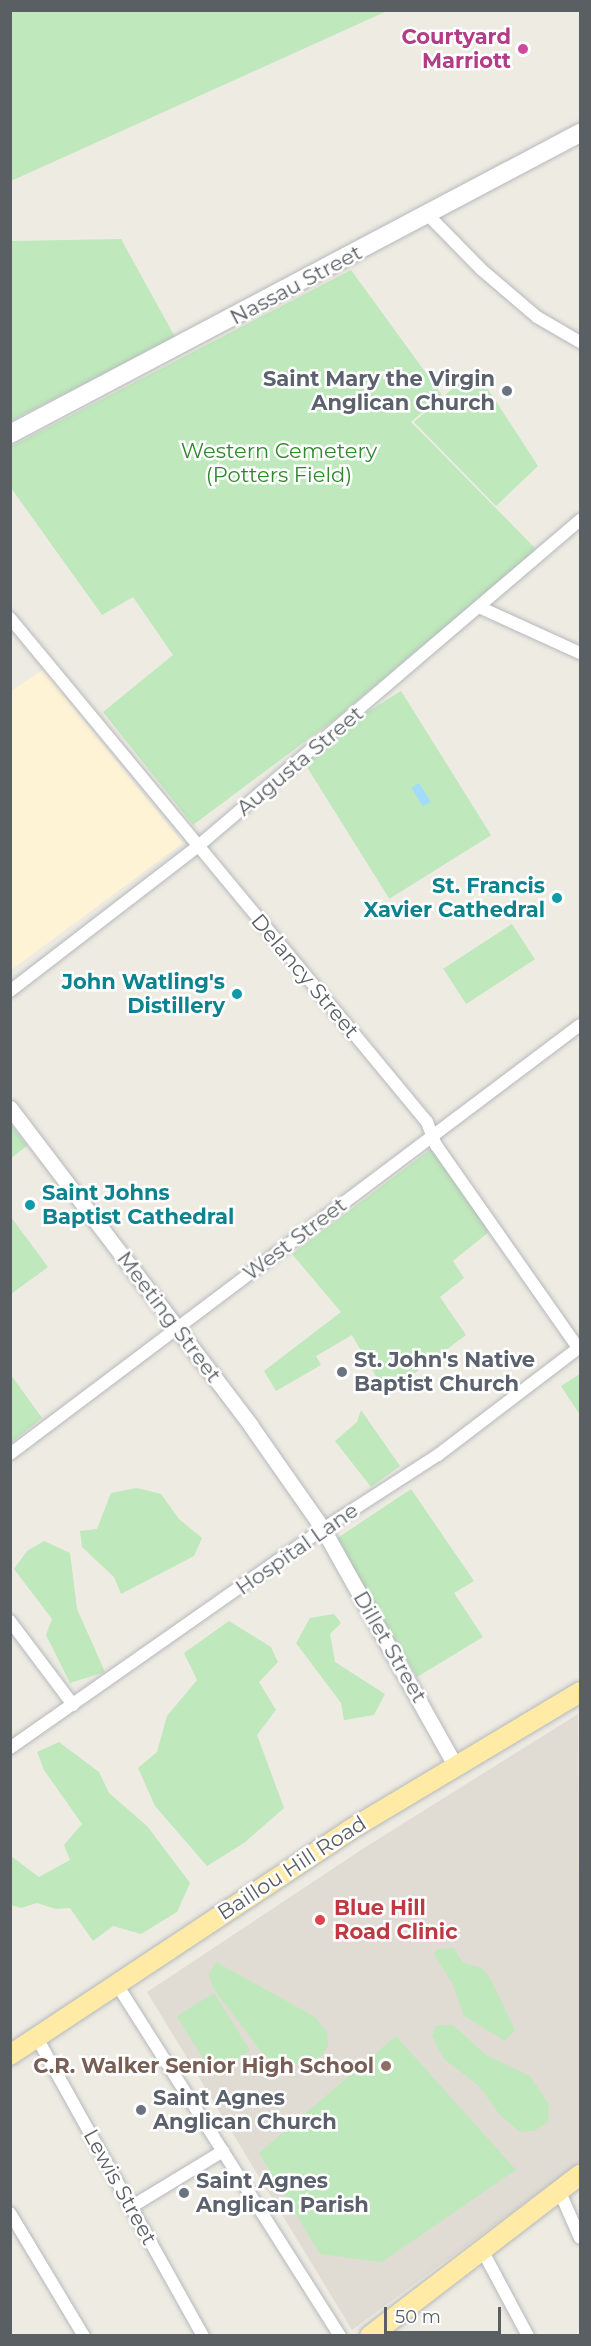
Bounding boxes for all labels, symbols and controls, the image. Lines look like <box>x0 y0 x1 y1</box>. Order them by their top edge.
place label: Courtyard Marriott <box>402 24 511 74</box>
marker: Courtyard Marriott <box>516 42 530 56</box>
street label: Nassau Street <box>226 240 366 330</box>
place label: Saint Mary the Virgin Anglican Church <box>263 366 495 416</box>
marker: Saint Mary the Virgin Anglican Church <box>500 384 514 398</box>
park label: Western Cemetery (Potters Field) <box>181 438 377 488</box>
street label: Augusta Street <box>232 701 368 821</box>
place label: St. Francis Xavier Cathedral <box>363 873 545 923</box>
marker: St. Francis Xavier Cathedral <box>550 891 564 905</box>
street label: Delancy Street <box>246 909 364 1043</box>
place label: John Watling's Distillery <box>62 969 225 1019</box>
marker: John Watling's Distillery <box>230 987 244 1001</box>
place label: Saint Johns Baptist Cathedral <box>42 1180 234 1230</box>
street label: West Street <box>238 1192 352 1286</box>
marker: Saint Johns Baptist Cathedral <box>23 1198 37 1212</box>
street label: Meeting Street <box>112 1247 226 1387</box>
place label: St. John's Native Baptist Church <box>354 1347 535 1397</box>
marker: St. John's Native Baptist Church <box>335 1365 349 1379</box>
street label: Hospital Lane <box>231 1498 363 1600</box>
street label: Dillet Street <box>348 1587 432 1707</box>
street label: Baillou Hill Road <box>213 1810 371 1926</box>
place label: Blue Hill Road Clinic <box>334 1895 458 1945</box>
marker: Blue Hill Road Clinic <box>311 1911 329 1929</box>
place label: C.R. Walker Senior High School <box>33 2053 374 2079</box>
marker: C.R. Walker Senior High School <box>379 2059 393 2073</box>
place label: Saint Agnes Anglican Church <box>153 2085 337 2135</box>
marker: Saint Agnes Anglican Church <box>134 2103 148 2117</box>
street label: Lewis Street <box>78 2125 162 2249</box>
place label: Saint Agnes Anglican Parish <box>196 2168 369 2218</box>
marker: Saint Agnes Anglican Parish <box>177 2186 191 2200</box>
scale bar <box>387 2295 504 2333</box>
text: 50 m <box>395 2306 441 2328</box>

